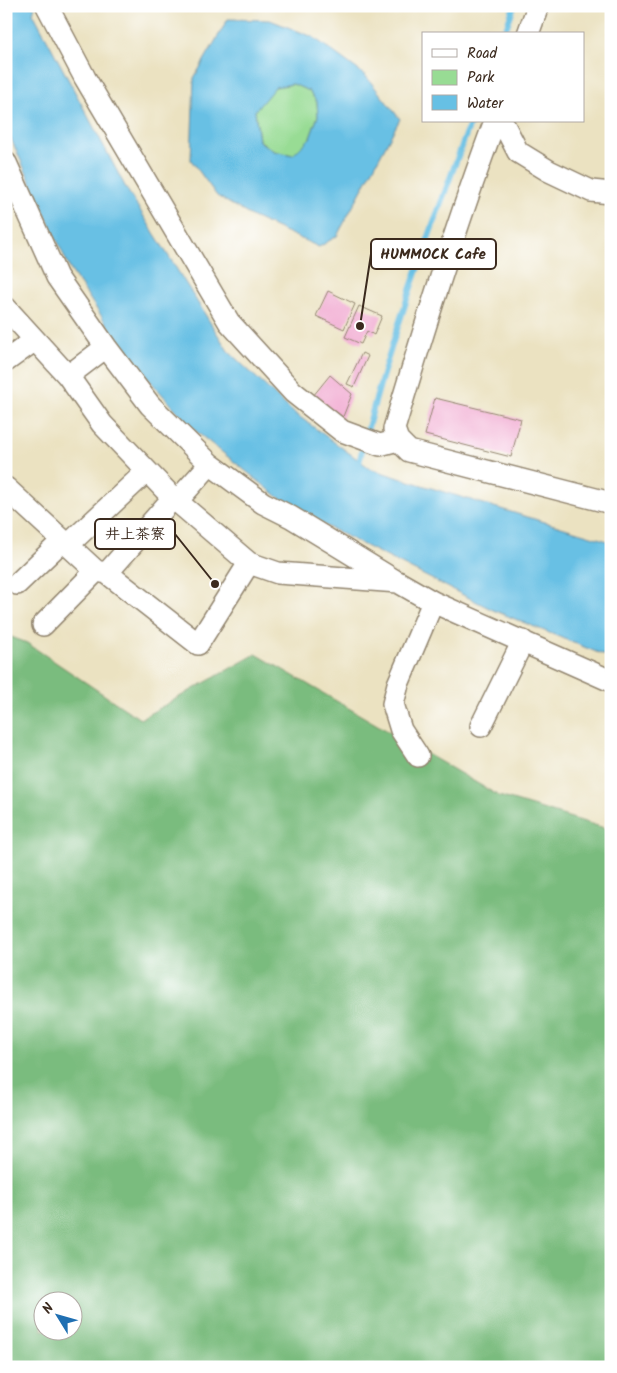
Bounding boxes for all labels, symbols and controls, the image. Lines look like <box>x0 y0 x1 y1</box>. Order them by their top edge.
legend <box>422 32 584 122</box>
text: Road <box>467 42 498 66</box>
text: Park <box>467 66 495 90</box>
text: Water <box>467 92 504 116</box>
callout: HUMMOCK Cafe <box>371 239 496 269</box>
text: HUMMOCK Cafe <box>380 243 486 267</box>
callout: 井上茶寮 <box>95 519 175 549</box>
text: 井上茶寮 <box>105 523 165 547</box>
north arrow <box>32 1290 82 1340</box>
text: N <box>37 1299 60 1319</box>

